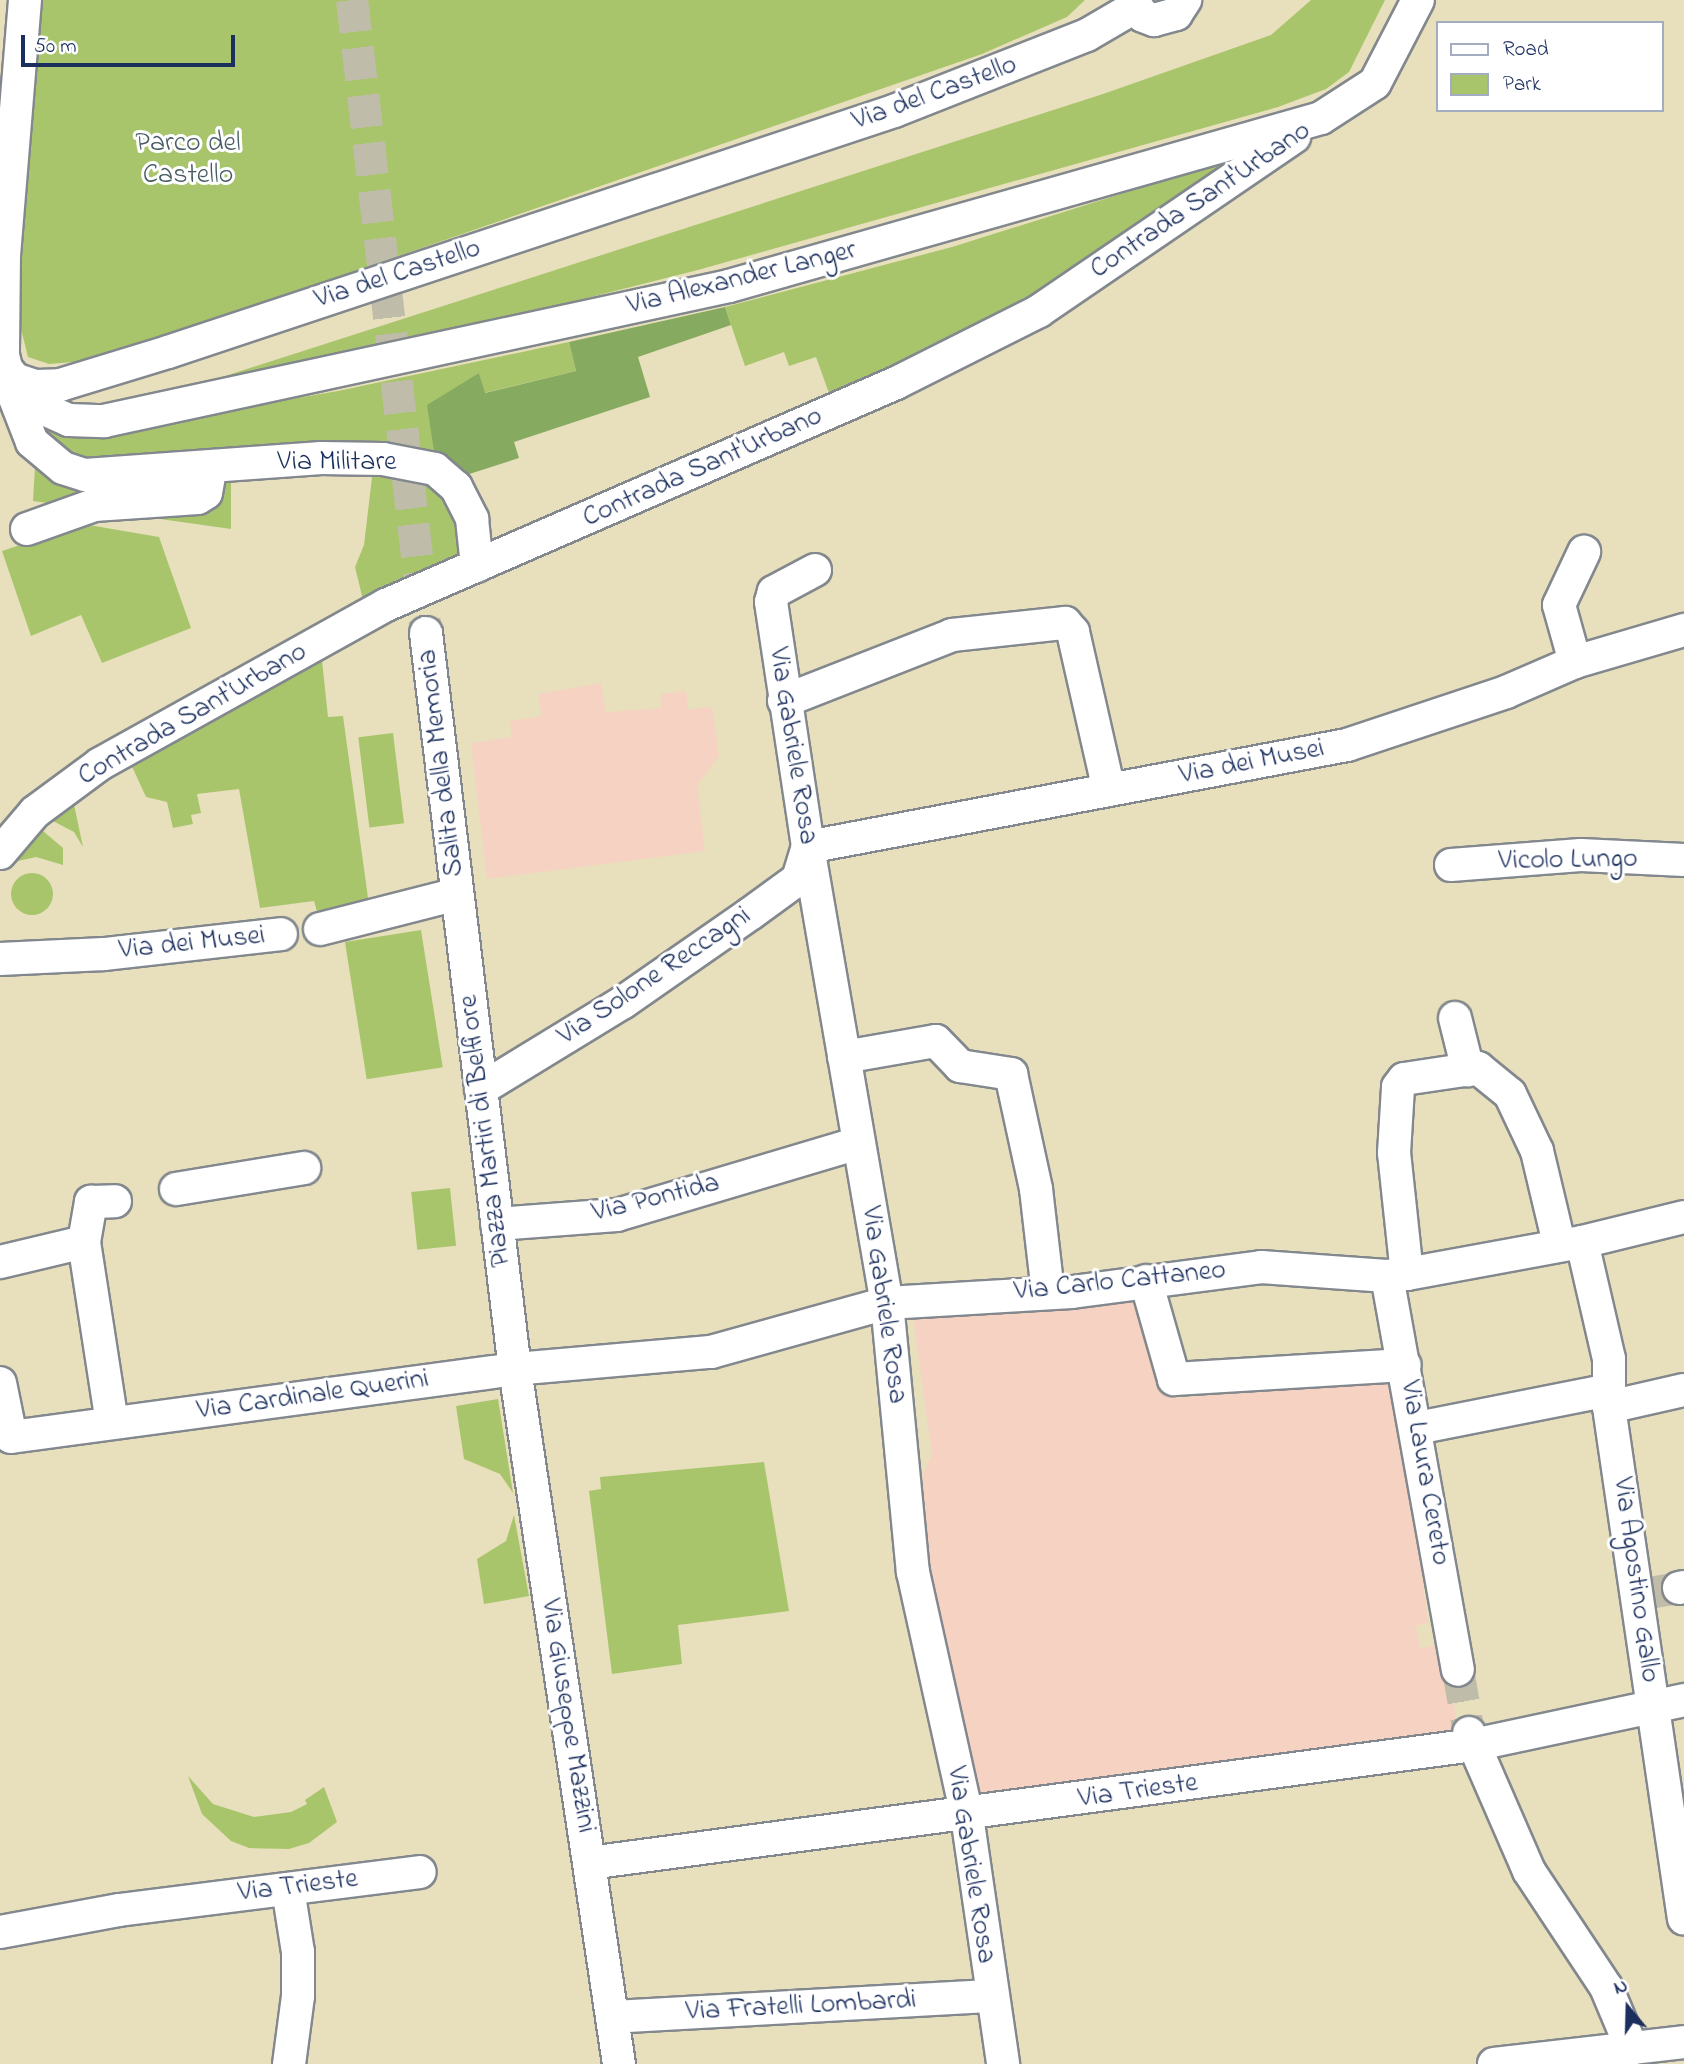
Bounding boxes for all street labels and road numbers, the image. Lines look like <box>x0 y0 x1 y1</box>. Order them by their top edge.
street label: Via del Castello <box>848 49 1022 139</box>
street label: Contrada Sant'Urbano <box>1084 115 1318 287</box>
street label: Via del Castello <box>311 232 485 318</box>
street label: Via Alexander Langer <box>624 234 860 324</box>
street label: Contrada Sant'Urbano <box>578 400 828 536</box>
street label: Via Militare <box>277 446 397 480</box>
street label: Contrada Sant'Urbano <box>73 636 313 794</box>
street label: Via Gabriele Rosa <box>760 645 824 847</box>
street label: Salita della Memoria <box>411 647 473 879</box>
street label: Via dei Musei <box>1177 733 1327 793</box>
street label: Vicolo Lungo <box>1498 843 1638 879</box>
street label: Via Solone Reccagni <box>552 900 758 1054</box>
street label: Via dei Musei <box>117 920 267 968</box>
street label: Piazza Martiri di Belfiore <box>453 993 519 1269</box>
street label: Via Pontida <box>589 1167 723 1231</box>
street label: Via Gabriele Rosa <box>853 1204 913 1406</box>
street label: Via Carlo Cattaneo <box>1013 1254 1227 1310</box>
street label: Via Cardinale Querini <box>195 1363 431 1429</box>
street label: Via Laura Cereto <box>1391 1378 1457 1568</box>
street label: Via Agostino Gallo <box>1604 1475 1666 1685</box>
street label: Via Giuseppe Mazzini <box>532 1597 602 1835</box>
street label: Via Gabriele Rosa <box>938 1764 1002 1966</box>
street label: Via Trieste <box>1076 1767 1200 1817</box>
street label: Via Trieste <box>236 1863 360 1911</box>
street label: Via Fratelli Lombardi <box>685 1984 917 2030</box>

